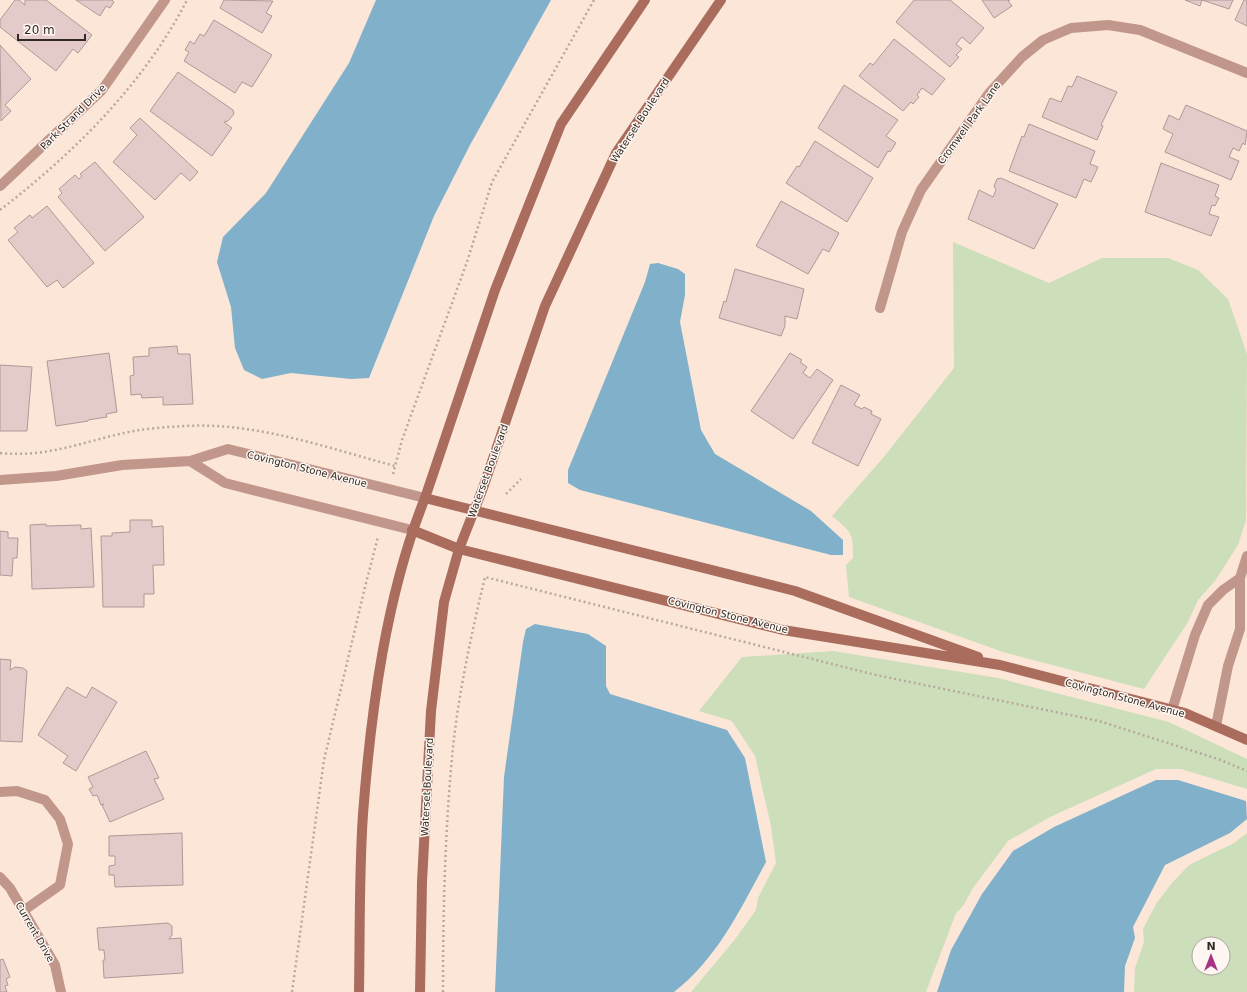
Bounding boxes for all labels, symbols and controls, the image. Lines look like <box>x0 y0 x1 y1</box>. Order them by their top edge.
scale bar <box>18 16 85 42</box>
text: 20 m <box>24 23 55 37</box>
street label: Waterset Boulevard <box>609 76 671 164</box>
street label: Cromwell Park Lane <box>936 80 1002 166</box>
street label: Park Strand Drive <box>38 82 108 152</box>
street label: Waterset Boulevard <box>466 423 510 519</box>
street label: Covington Stone Avenue <box>246 449 368 489</box>
street label: Covington Stone Avenue <box>667 595 789 635</box>
street label: Covington Stone Avenue <box>1064 677 1186 719</box>
street label: Waterset Boulevard <box>419 737 435 837</box>
street label: Current Drive <box>13 900 57 964</box>
north arrow <box>1191 936 1231 976</box>
text: N <box>1206 940 1216 953</box>

